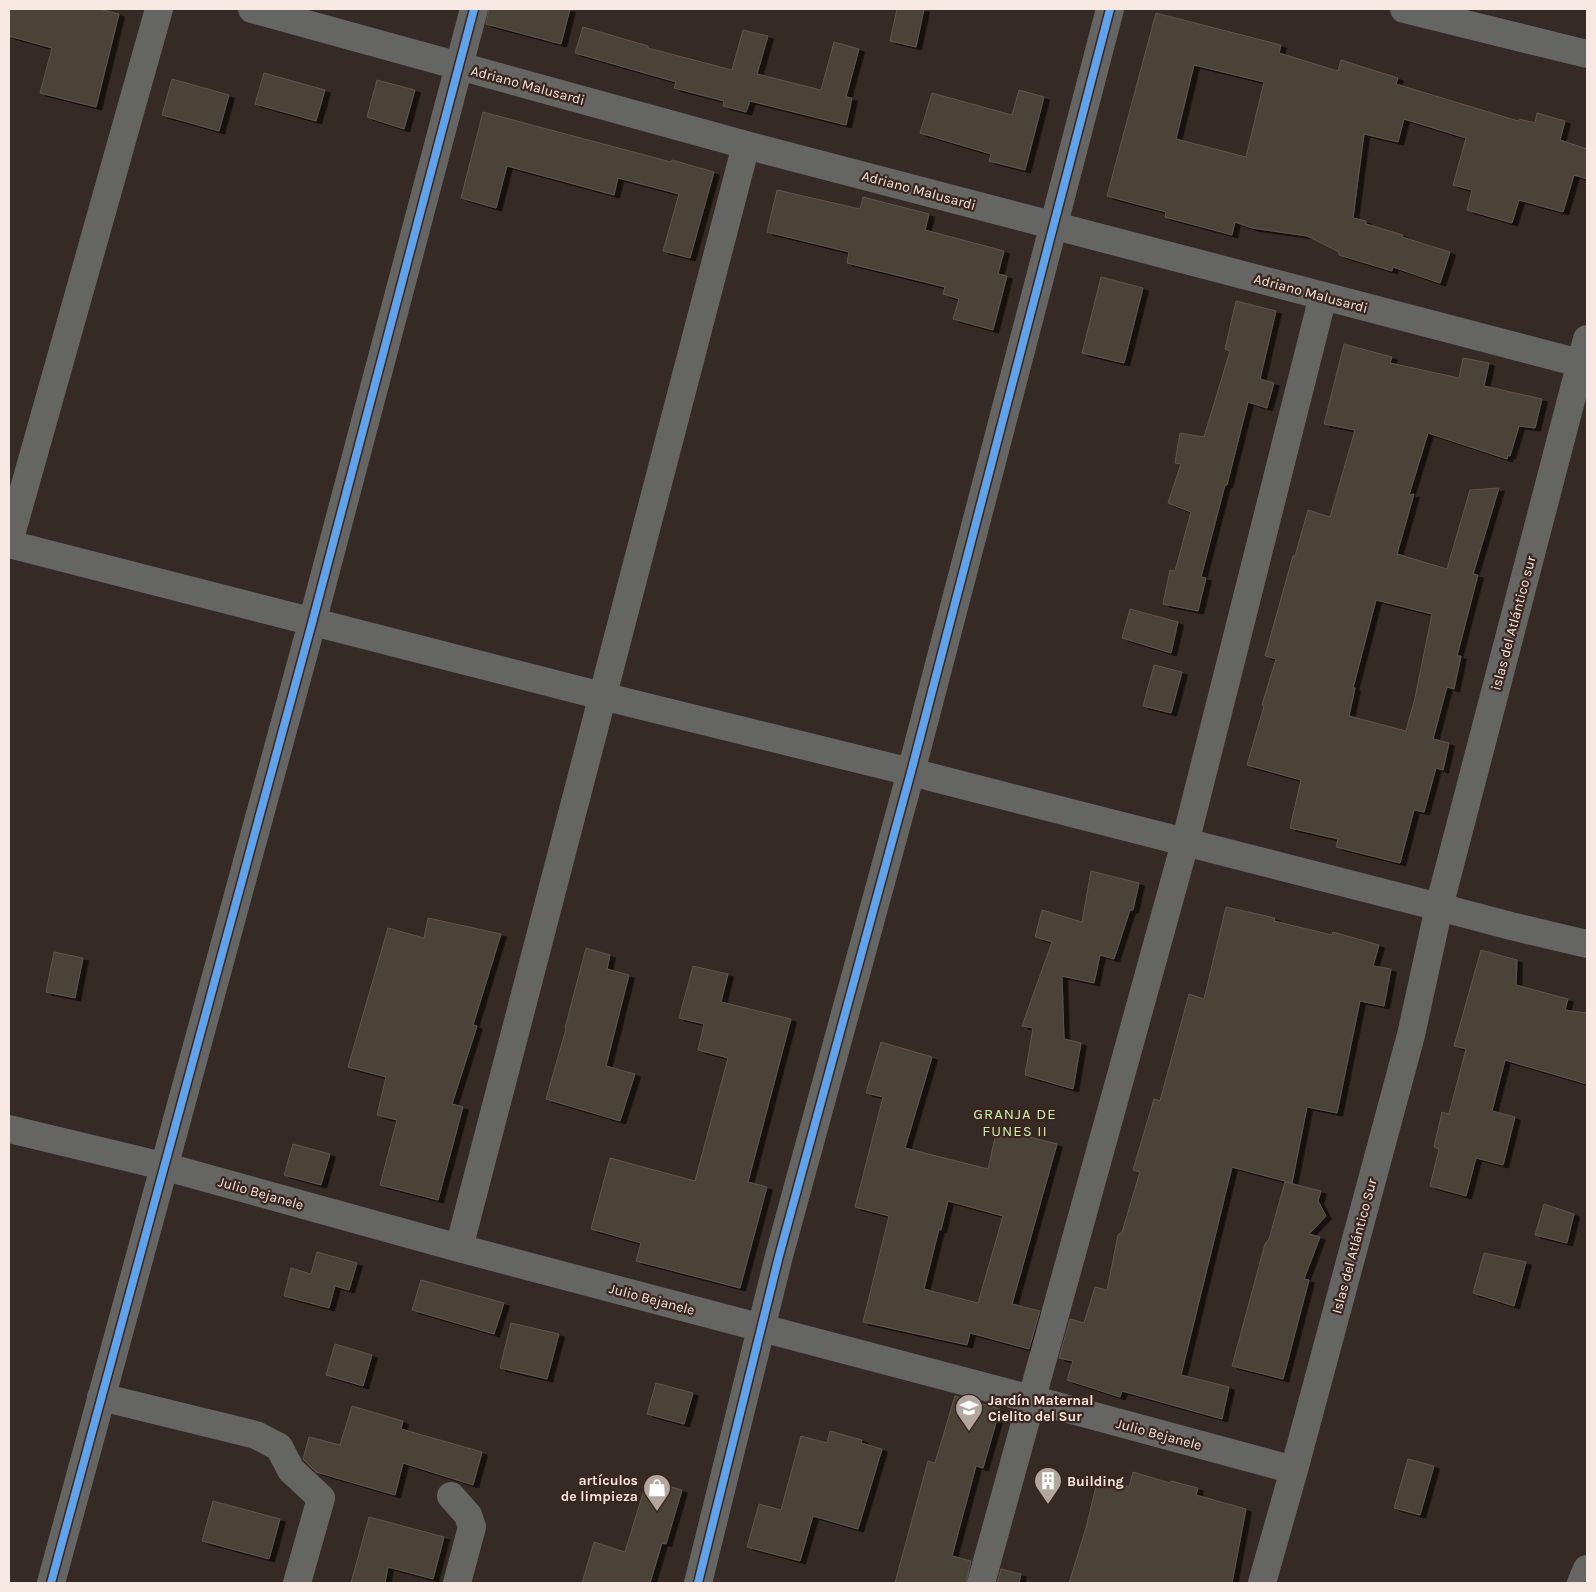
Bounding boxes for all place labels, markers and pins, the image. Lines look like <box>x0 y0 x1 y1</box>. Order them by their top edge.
place label: Jardín Maternal Cielito del Sur <box>988 1392 1093 1425</box>
school or university icon: Jardín Maternal Cielito del Sur <box>954 1393 984 1432</box>
building icon: Building <box>1033 1466 1063 1505</box>
place label: artículos de limpieza <box>561 1472 638 1505</box>
shop icon: artículos de limpieza <box>642 1473 672 1512</box>
place label: Building <box>1067 1473 1124 1490</box>

